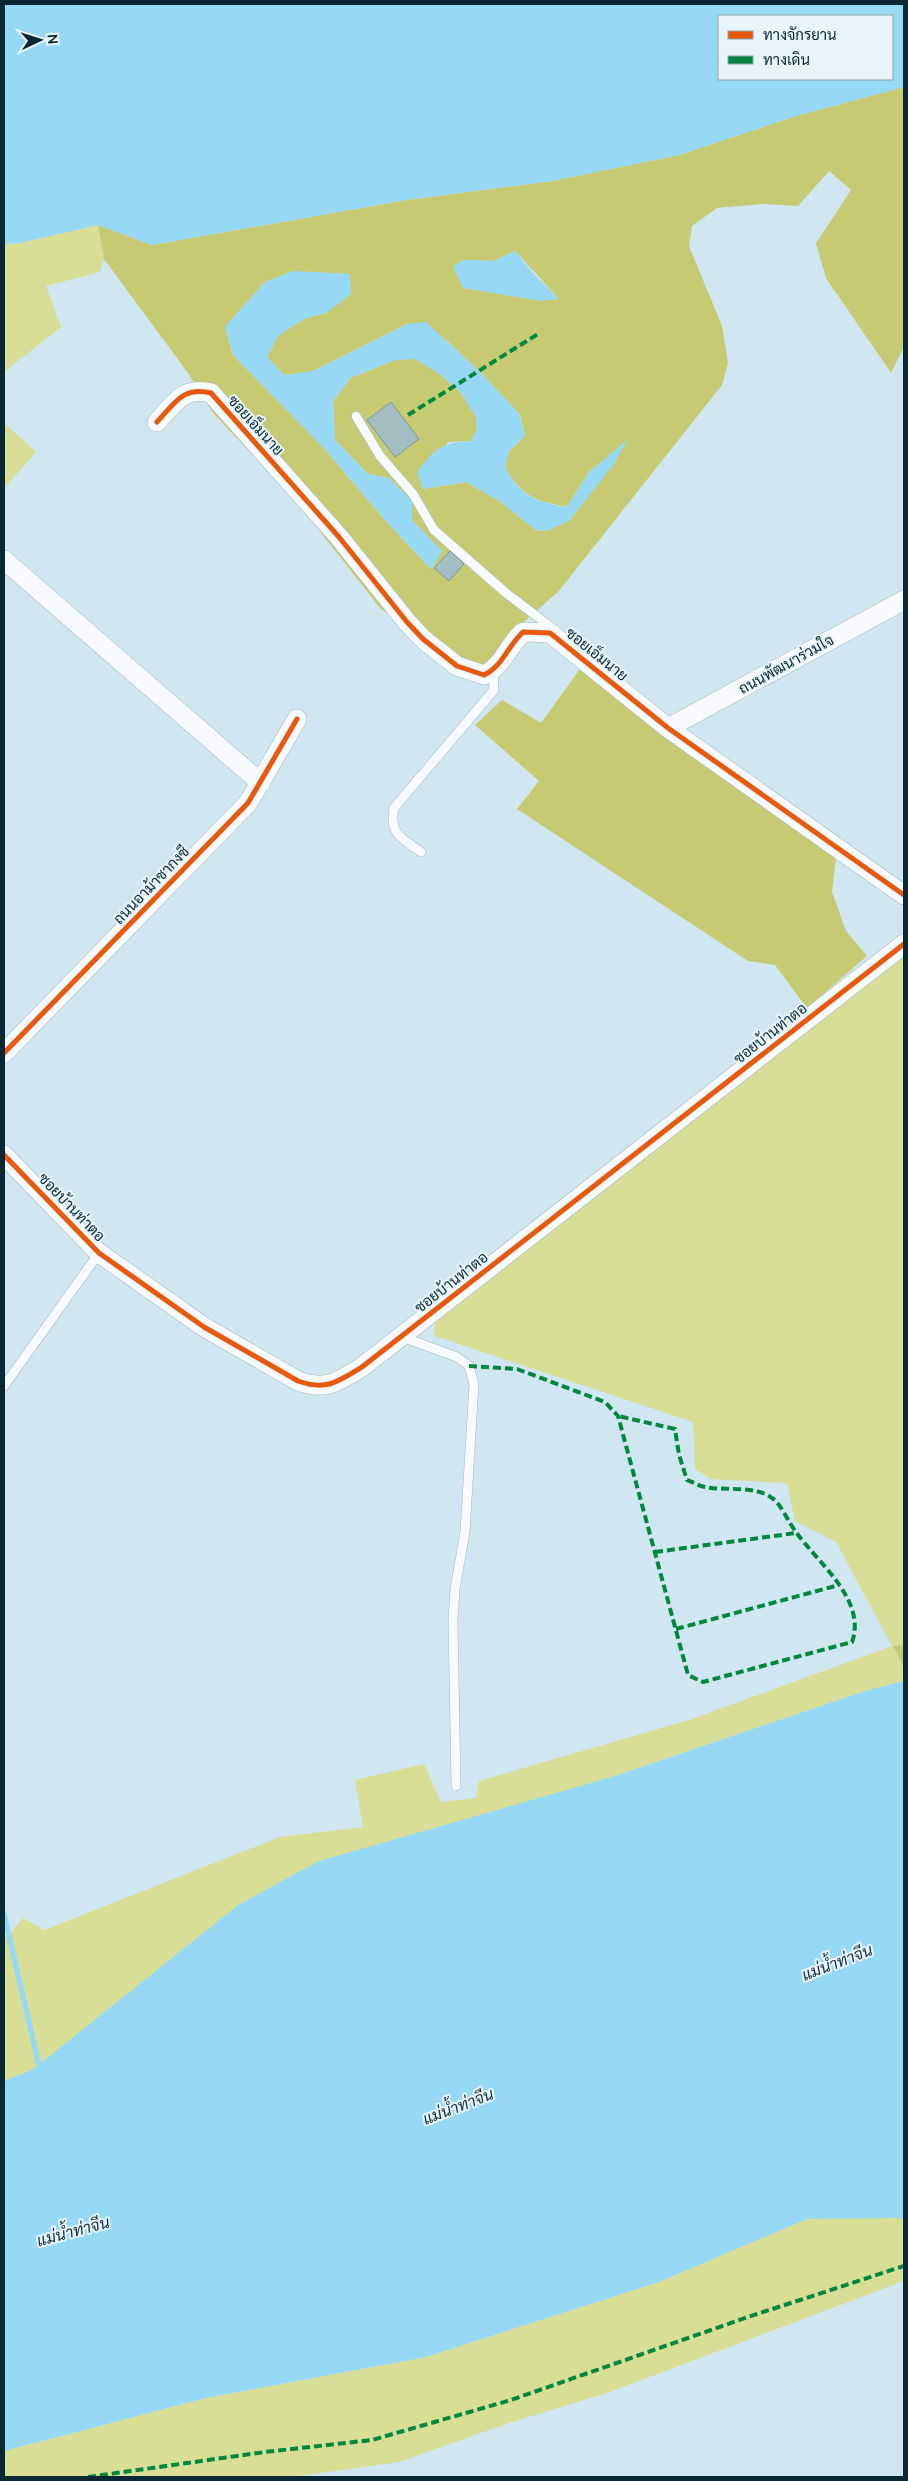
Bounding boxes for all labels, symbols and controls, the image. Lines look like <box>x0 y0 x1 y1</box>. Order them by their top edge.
north arrow <box>15 15 65 65</box>
legend <box>718 15 893 80</box>
text: ทางจักรยาน <box>763 26 837 43</box>
text: N <box>45 33 61 45</box>
text: ทางเดิน <box>763 51 810 68</box>
street label: ซอยเอ็มนาย <box>225 390 289 458</box>
street label: ซอยเอ็มนาย <box>563 622 633 684</box>
street label: ถนนพัฒนาร่วมใจ <box>735 630 837 697</box>
street label: ถนนอาม้าซากงซี <box>109 842 192 927</box>
street label: ซอยบ้านท่าตอ <box>729 998 810 1067</box>
street label: ซอยบ้านท่าตอ <box>35 1169 109 1245</box>
street label: ซอยบ้านท่าตอ <box>410 1247 491 1316</box>
water label: แม่น้ำท่าจีน <box>797 1936 875 1984</box>
water label: แม่น้ำท่าจีน <box>418 2080 496 2128</box>
water label: แม่น้ำท่าจีน <box>33 2208 111 2249</box>

